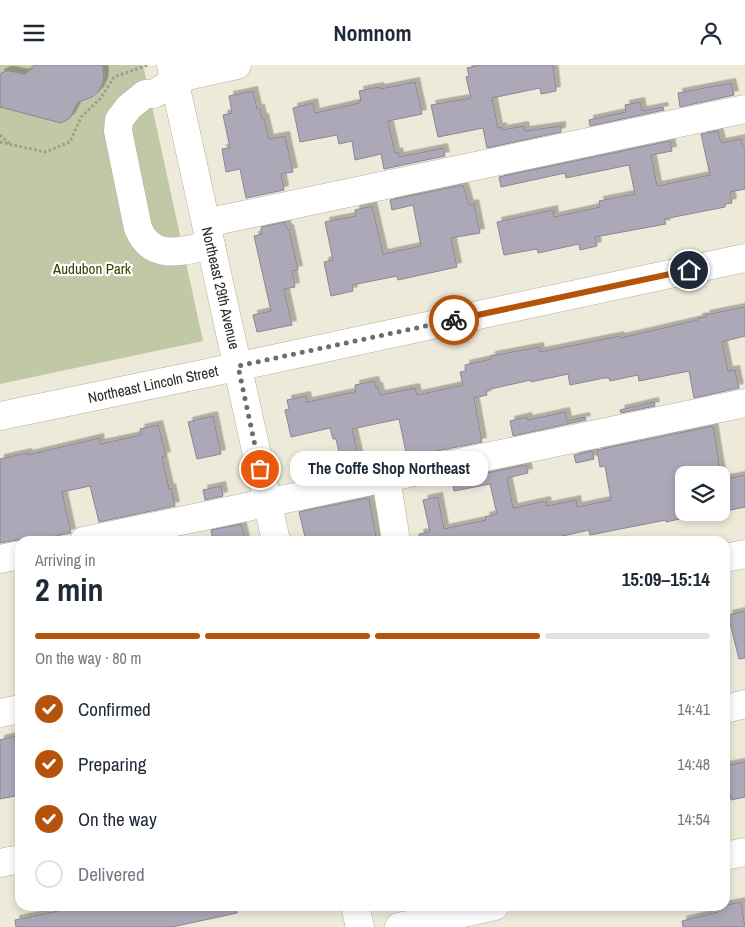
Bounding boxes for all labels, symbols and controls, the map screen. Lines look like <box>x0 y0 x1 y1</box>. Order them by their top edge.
text: Nomnom <box>333 18 412 48</box>
icon: menu <box>20 19 48 47</box>
icon: person <box>697 19 725 47</box>
street label: Northeast 29th Avenue <box>197 225 245 351</box>
pin <box>668 249 710 291</box>
icon: home <box>675 256 703 284</box>
park label: Audubon Park <box>52 258 132 279</box>
courier <box>429 295 479 345</box>
icon: bike <box>440 306 468 334</box>
street label: Northeast Lincoln Street <box>86 360 221 408</box>
pin <box>239 448 281 490</box>
callout: The Coffe Shop Northeast <box>290 451 488 487</box>
icon: bag <box>246 455 274 483</box>
text: The Coffe Shop Northeast <box>308 457 470 479</box>
map controls <box>675 466 730 521</box>
button: layers <box>675 466 730 521</box>
text: Arriving in <box>35 549 96 571</box>
text: 15:09–15:14 <box>622 566 710 592</box>
text: 2 min <box>35 568 104 611</box>
text: On the way · 80 m <box>35 647 141 669</box>
icon: check <box>35 695 63 723</box>
text: Confirmed <box>78 696 151 722</box>
text: 14:41 <box>677 698 710 720</box>
icon: check <box>35 750 63 778</box>
text: Preparing <box>78 751 146 777</box>
text: 14:48 <box>677 753 710 775</box>
icon: check <box>35 805 63 833</box>
text: On the way <box>78 806 157 832</box>
text: 14:54 <box>677 808 710 830</box>
text: Delivered <box>78 861 145 887</box>

